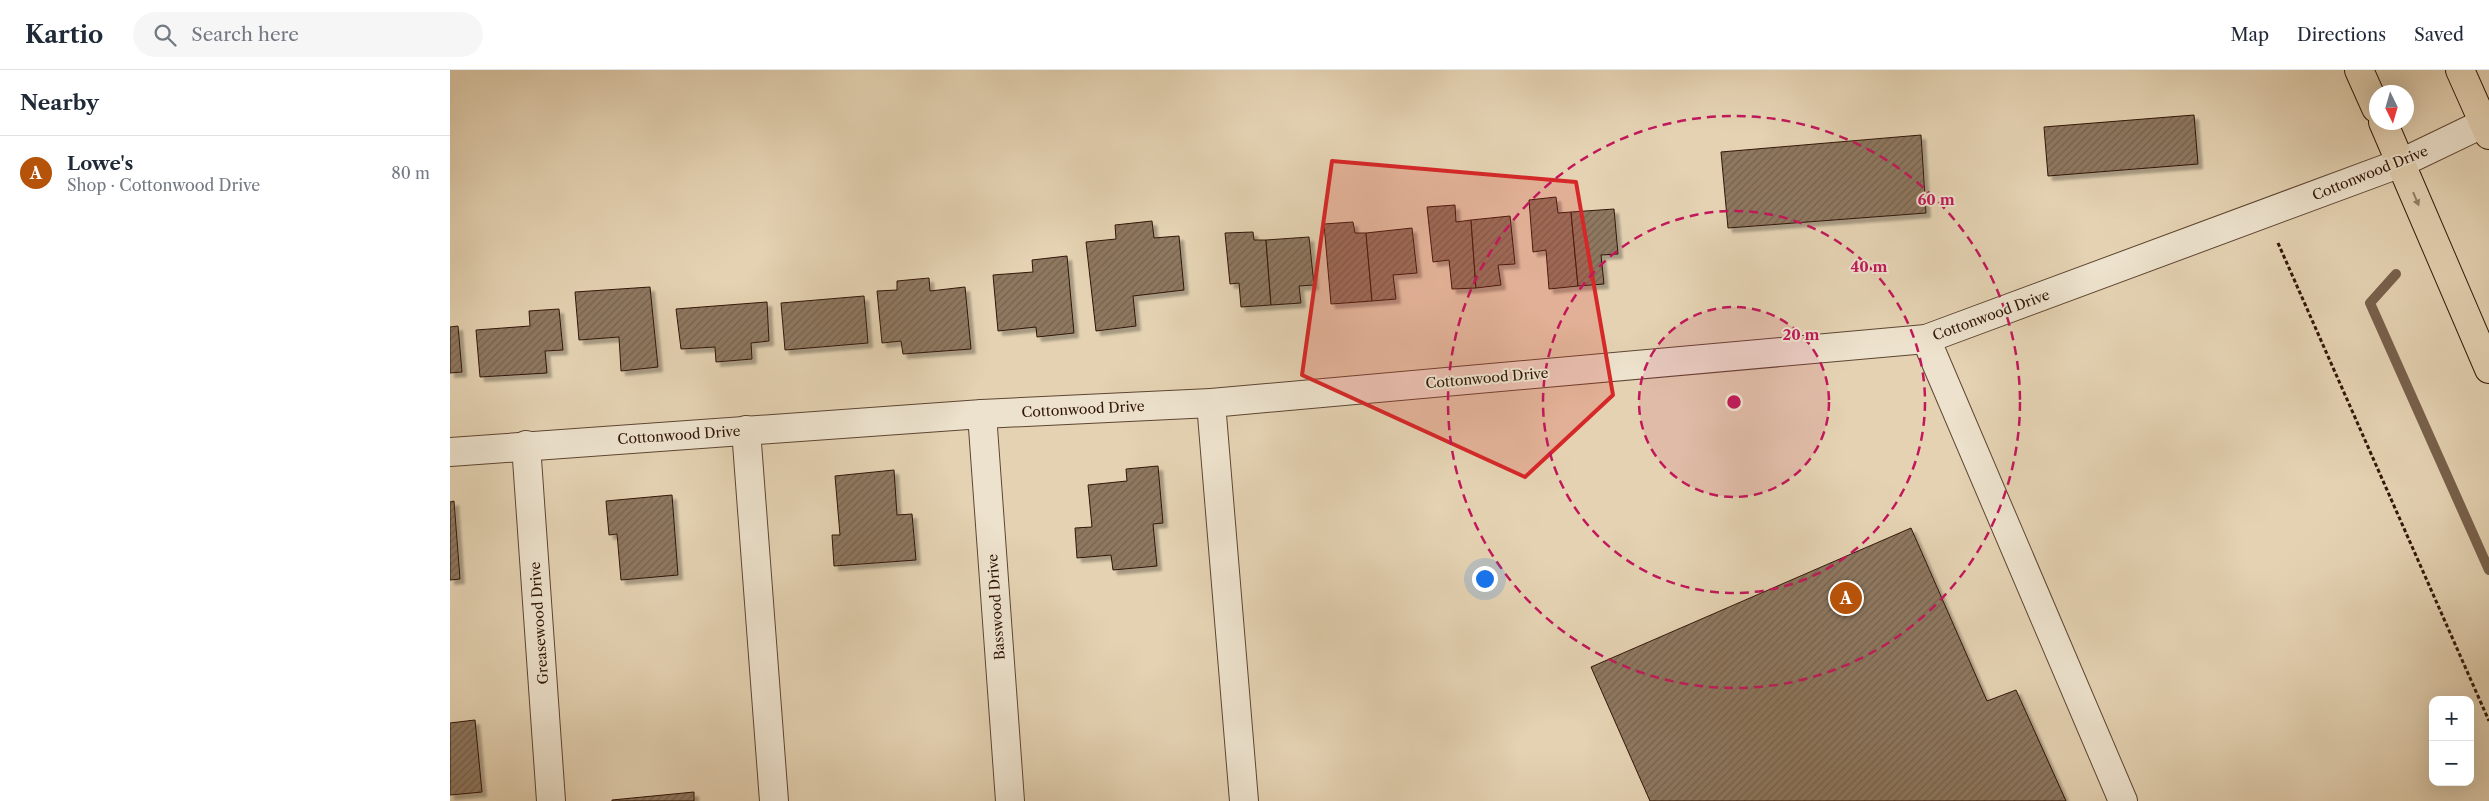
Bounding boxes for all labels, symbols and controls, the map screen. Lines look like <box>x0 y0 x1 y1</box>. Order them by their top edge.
search box <box>133 12 483 57</box>
text: Kartio <box>25 20 103 49</box>
icon: search <box>151 21 179 49</box>
text: Search here <box>191 23 299 46</box>
text: Map <box>2230 24 2269 46</box>
text: Directions <box>2297 24 2386 46</box>
text: Saved <box>2414 24 2464 46</box>
north arrow <box>2369 85 2414 130</box>
text: Nearby <box>20 90 99 115</box>
street label: Cottonwood Drive <box>2309 142 2431 204</box>
text: Lowe's <box>67 152 133 175</box>
text: A <box>30 163 42 183</box>
text: 80 m <box>391 163 430 183</box>
text: Shop · Cottonwood Drive <box>67 175 260 195</box>
text: 60 m <box>1917 190 1955 209</box>
one-way arrow <box>2413 192 2421 206</box>
text: 40 m <box>1850 257 1888 276</box>
street label: Cottonwood Drive <box>1930 285 2052 345</box>
text: 20 m <box>1782 325 1820 344</box>
street label: Cottonwood Drive <box>1425 364 1549 392</box>
centre of rings <box>1725 393 1743 411</box>
street label: Cottonwood Drive <box>1021 397 1145 421</box>
street label: Cottonwood Drive <box>617 422 741 448</box>
street label: Basswood Drive <box>983 553 1009 661</box>
street label: Greasewood Drive <box>526 561 552 685</box>
your location <box>1472 566 1498 592</box>
pin: A <box>1830 579 1862 617</box>
map controls <box>2429 696 2474 786</box>
button: + <box>2429 696 2474 741</box>
button: − <box>2429 741 2474 786</box>

